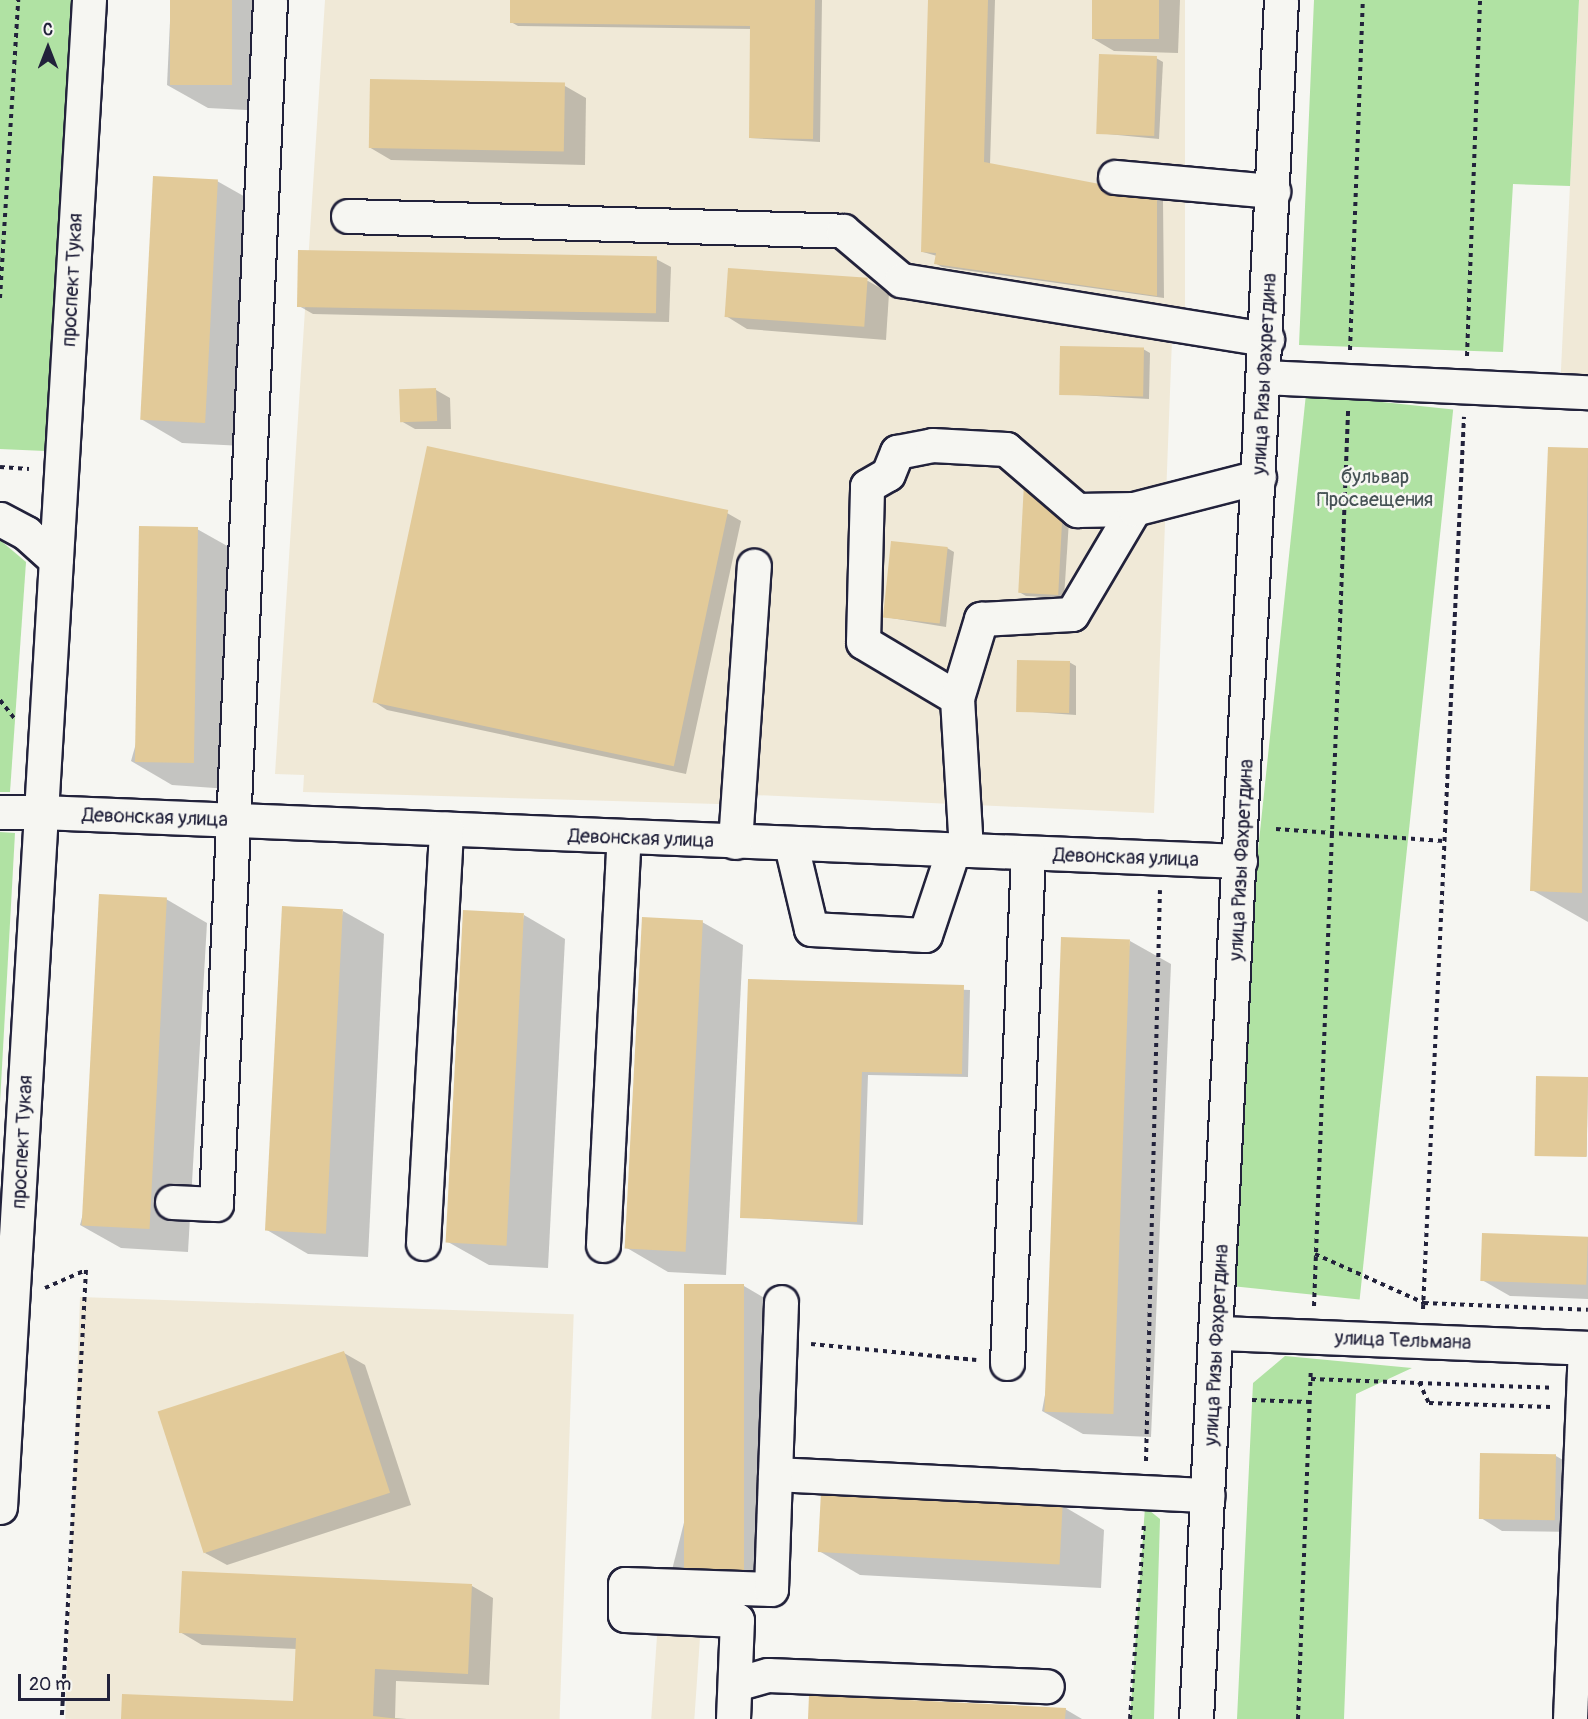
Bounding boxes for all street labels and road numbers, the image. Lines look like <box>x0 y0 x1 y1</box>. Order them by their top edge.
street label: проспект Тукая <box>57 213 87 347</box>
street label: улица Ризы Фахретдина <box>1247 273 1281 475</box>
street label: улица Ризы Фахретдина <box>1224 759 1258 961</box>
street label: Девонская улица <box>82 802 228 832</box>
street label: Девонская улица <box>568 823 714 853</box>
street label: Девонская улица <box>1053 842 1199 872</box>
street label: проспект Тукая <box>7 1075 37 1209</box>
street label: улица Ризы Фахретдина <box>1199 1244 1233 1446</box>
street label: улица Тельмана <box>1334 1326 1472 1354</box>

